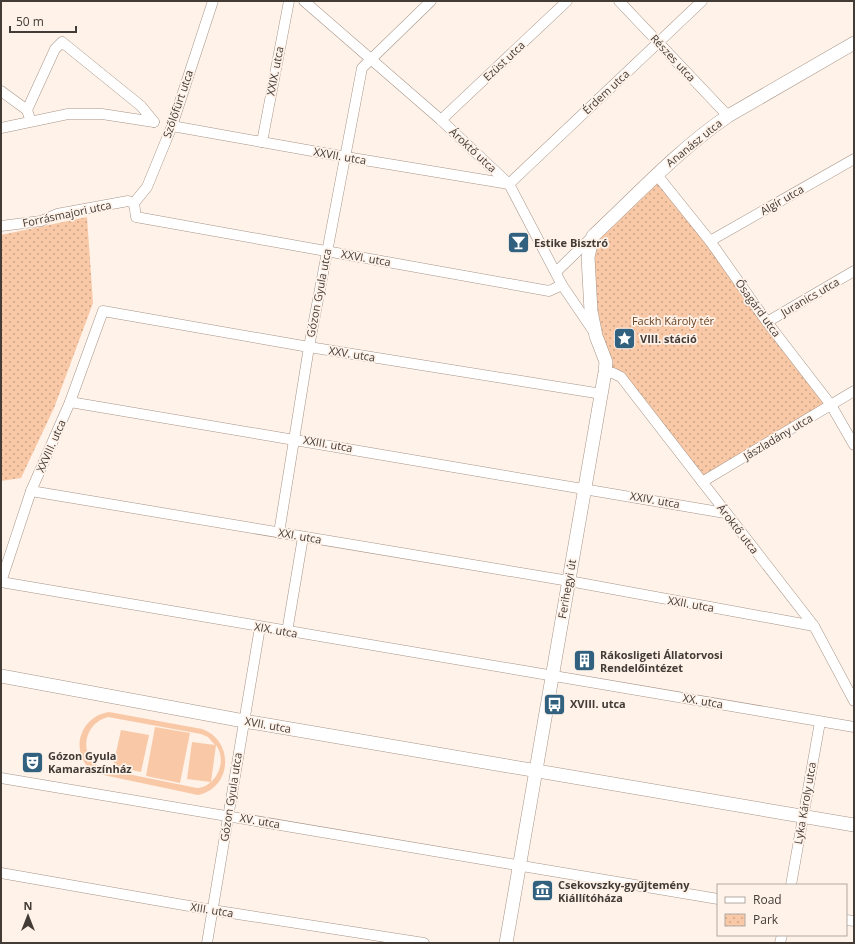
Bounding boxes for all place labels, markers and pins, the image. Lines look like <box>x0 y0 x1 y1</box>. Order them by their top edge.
bar icon: Estike Bisztró <box>505 230 531 256</box>
place label: Estike Bisztró <box>534 235 608 250</box>
place icon: VIII. stáció <box>611 326 637 352</box>
place label: VIII. stáció <box>640 331 697 346</box>
place label: Rákosligeti Állatorvosi Rendelőintézet <box>600 647 723 675</box>
building icon: Rákosligeti Állatorvosi Rendelőintézet <box>571 648 597 674</box>
bus stop icon: XVIII. utca <box>542 691 568 717</box>
place label: XVIII. utca <box>570 696 626 711</box>
place label: Gózon Gyula Kamaraszínház <box>48 748 132 776</box>
theatre icon: Gózon Gyula Kamaraszínház <box>20 749 46 775</box>
place label: Csekovszky-gyűjtemény Kiállítóháza <box>558 877 690 905</box>
museum icon: Csekovszky-gyűjtemény Kiállítóháza <box>529 878 555 904</box>

